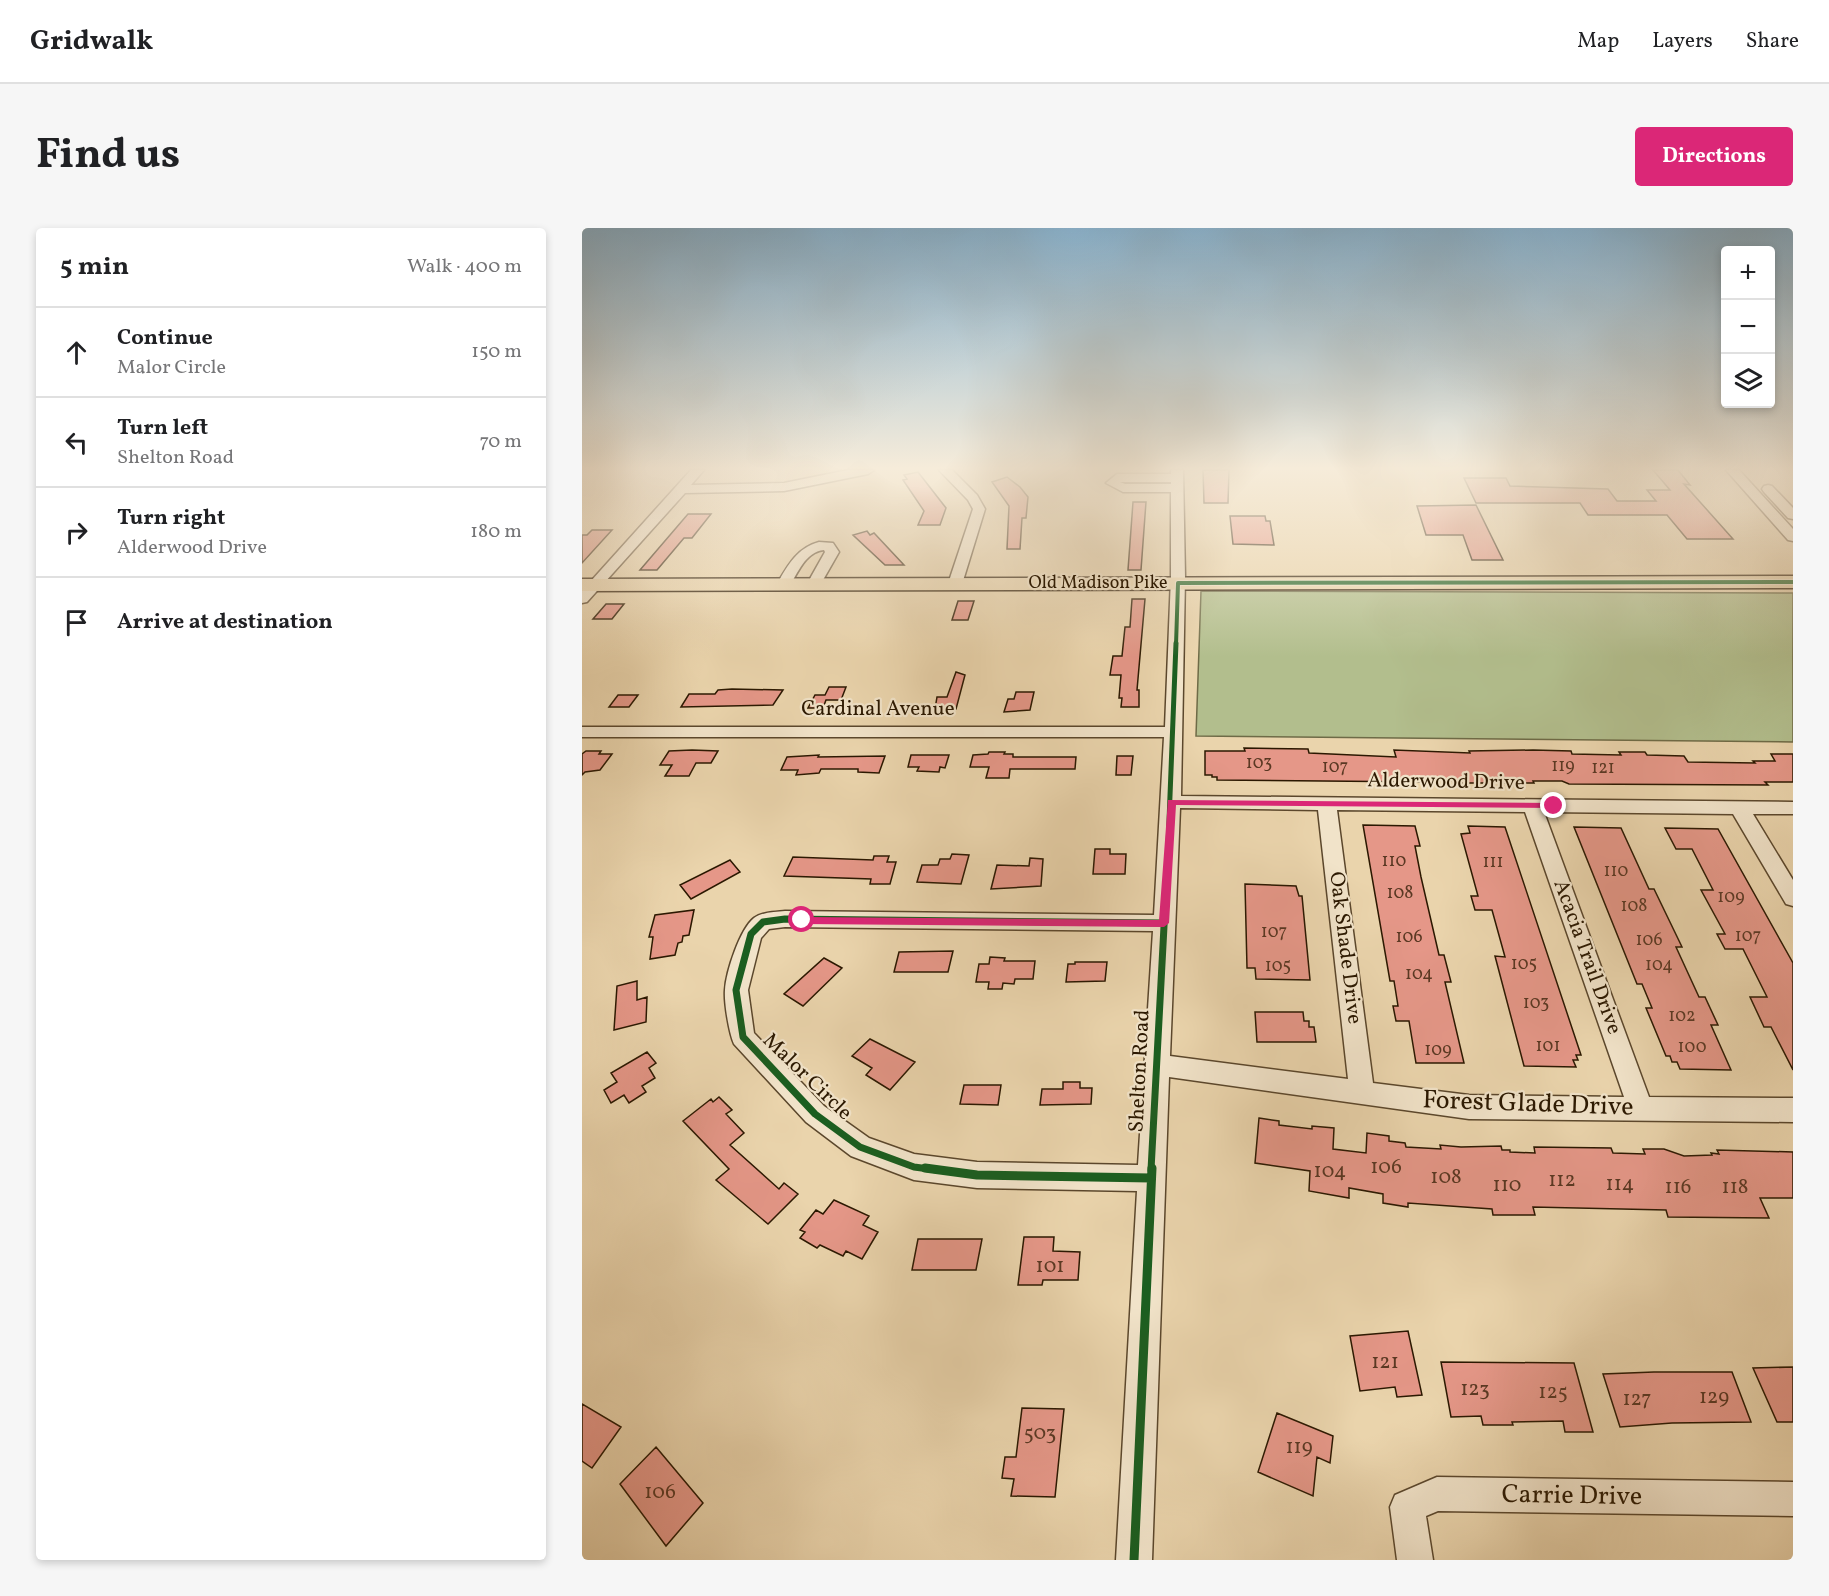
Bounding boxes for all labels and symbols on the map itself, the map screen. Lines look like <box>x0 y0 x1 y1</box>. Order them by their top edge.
street label: Old Madison Pike <box>1028 571 1168 596</box>
street label: Cardinal Avenue <box>801 695 955 724</box>
house number: 103 <box>1246 751 1272 776</box>
house number: 119 <box>1551 754 1575 779</box>
house number: 107 <box>1322 755 1348 780</box>
house number: 121 <box>1591 756 1615 781</box>
street label: Alderwood Drive <box>1367 766 1525 798</box>
route end <box>1540 792 1566 818</box>
house number: 110 <box>1382 849 1407 874</box>
house number: 111 <box>1483 850 1503 875</box>
house number: 110 <box>1604 859 1629 884</box>
street label: Oak Shade Drive <box>1321 870 1369 1026</box>
street label: Acacia Trail Drive <box>1546 876 1628 1038</box>
house number: 108 <box>1387 881 1413 906</box>
house number: 109 <box>1717 885 1745 910</box>
house number: 108 <box>1621 894 1647 919</box>
route start <box>788 906 814 932</box>
house number: 107 <box>1261 920 1287 945</box>
house number: 107 <box>1735 924 1761 949</box>
house number: 106 <box>1395 925 1423 950</box>
house number: 106 <box>1635 928 1663 953</box>
house number: 105 <box>1511 952 1537 977</box>
house number: 104 <box>1645 953 1673 978</box>
house number: 105 <box>1265 954 1291 979</box>
house number: 104 <box>1405 962 1433 987</box>
house number: 103 <box>1523 991 1549 1016</box>
house number: 102 <box>1668 1004 1696 1029</box>
street label: Shelton Road <box>1122 1009 1158 1133</box>
street label: Malor Circle <box>756 1027 858 1127</box>
house number: 101 <box>1536 1034 1560 1059</box>
house number: 100 <box>1678 1035 1707 1060</box>
house number: 109 <box>1424 1038 1452 1063</box>
street label: Forest Glade Drive <box>1422 1082 1634 1126</box>
house number: 106 <box>1370 1153 1402 1182</box>
house number: 104 <box>1314 1157 1346 1186</box>
house number: 108 <box>1430 1163 1462 1192</box>
house number: 112 <box>1548 1166 1576 1195</box>
house number: 114 <box>1606 1170 1634 1199</box>
house number: 110 <box>1493 1171 1521 1200</box>
house number: 116 <box>1665 1173 1691 1202</box>
house number: 118 <box>1722 1173 1748 1202</box>
house number: 101 <box>1036 1252 1064 1281</box>
house number: 121 <box>1371 1348 1399 1377</box>
house number: 123 <box>1460 1375 1490 1404</box>
house number: 125 <box>1538 1378 1568 1407</box>
house number: 129 <box>1699 1383 1729 1412</box>
house number: 127 <box>1622 1385 1652 1414</box>
house number: 503 <box>1024 1419 1056 1448</box>
house number: 119 <box>1285 1433 1313 1462</box>
street label: Carrie Drive <box>1501 1477 1643 1515</box>
house number: 106 <box>644 1478 676 1507</box>

